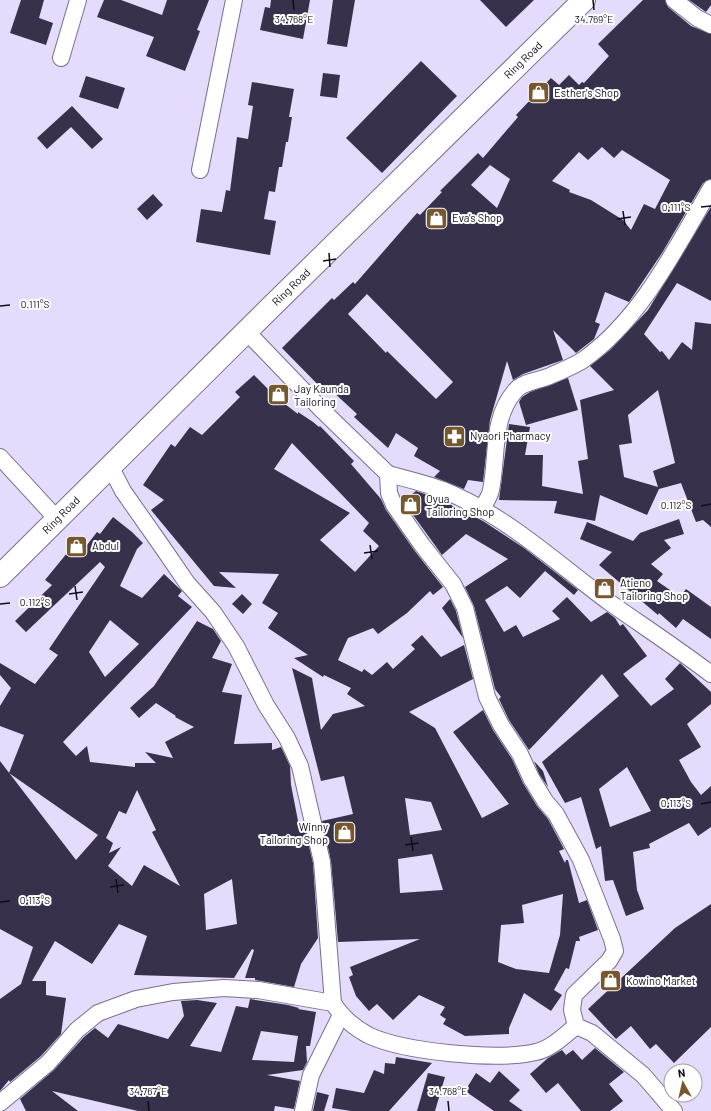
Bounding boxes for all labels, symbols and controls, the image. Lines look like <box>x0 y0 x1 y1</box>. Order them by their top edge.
text: 34.768°E <box>275 13 313 25</box>
text: 34.769°E <box>575 13 613 25</box>
street label: Ring Road <box>501 38 544 81</box>
shop icon: Esther's Shop <box>526 80 552 106</box>
place label: Esther's Shop <box>554 86 619 99</box>
text: 0.111°S <box>662 201 690 213</box>
shop icon: Eva's Shop <box>424 205 450 231</box>
place label: Eva's Shop <box>452 211 502 224</box>
street label: Ring Road <box>269 265 312 308</box>
text: 0.111°S <box>21 298 49 310</box>
shop icon: Jay Kaunda Tailoring <box>266 382 292 408</box>
place label: Jay Kaunda Tailoring <box>294 382 349 408</box>
pharmacy icon: Nyaori Pharmacy <box>442 423 468 449</box>
place label: Nyaori Pharmacy <box>470 429 551 442</box>
shop icon: Oyua Tailoring Shop <box>397 492 423 518</box>
place label: Oyua Tailoring Shop <box>426 492 494 518</box>
street label: Ring Road <box>39 493 82 536</box>
text: 0.112°S <box>661 499 691 511</box>
shop icon: Abdul <box>63 533 89 559</box>
place label: Abdul <box>92 539 119 552</box>
shop icon: Atieno Tailoring Shop <box>591 576 617 602</box>
place label: Atieno Tailoring Shop <box>620 576 688 602</box>
text: 0.112°S <box>20 596 50 608</box>
text: 0.113°S <box>661 797 691 809</box>
place label: Winny Tailoring Shop <box>260 820 328 846</box>
shop icon: Winny Tailoring Shop <box>331 820 357 846</box>
text: 0.113°S <box>20 894 50 906</box>
shop icon: Kowino Market <box>597 968 623 994</box>
place label: Kowino Market <box>626 974 696 987</box>
north arrow <box>663 1063 703 1103</box>
text: N <box>677 1066 686 1080</box>
text: 34.767°E <box>129 1085 167 1097</box>
text: 34.768°E <box>429 1085 467 1097</box>

